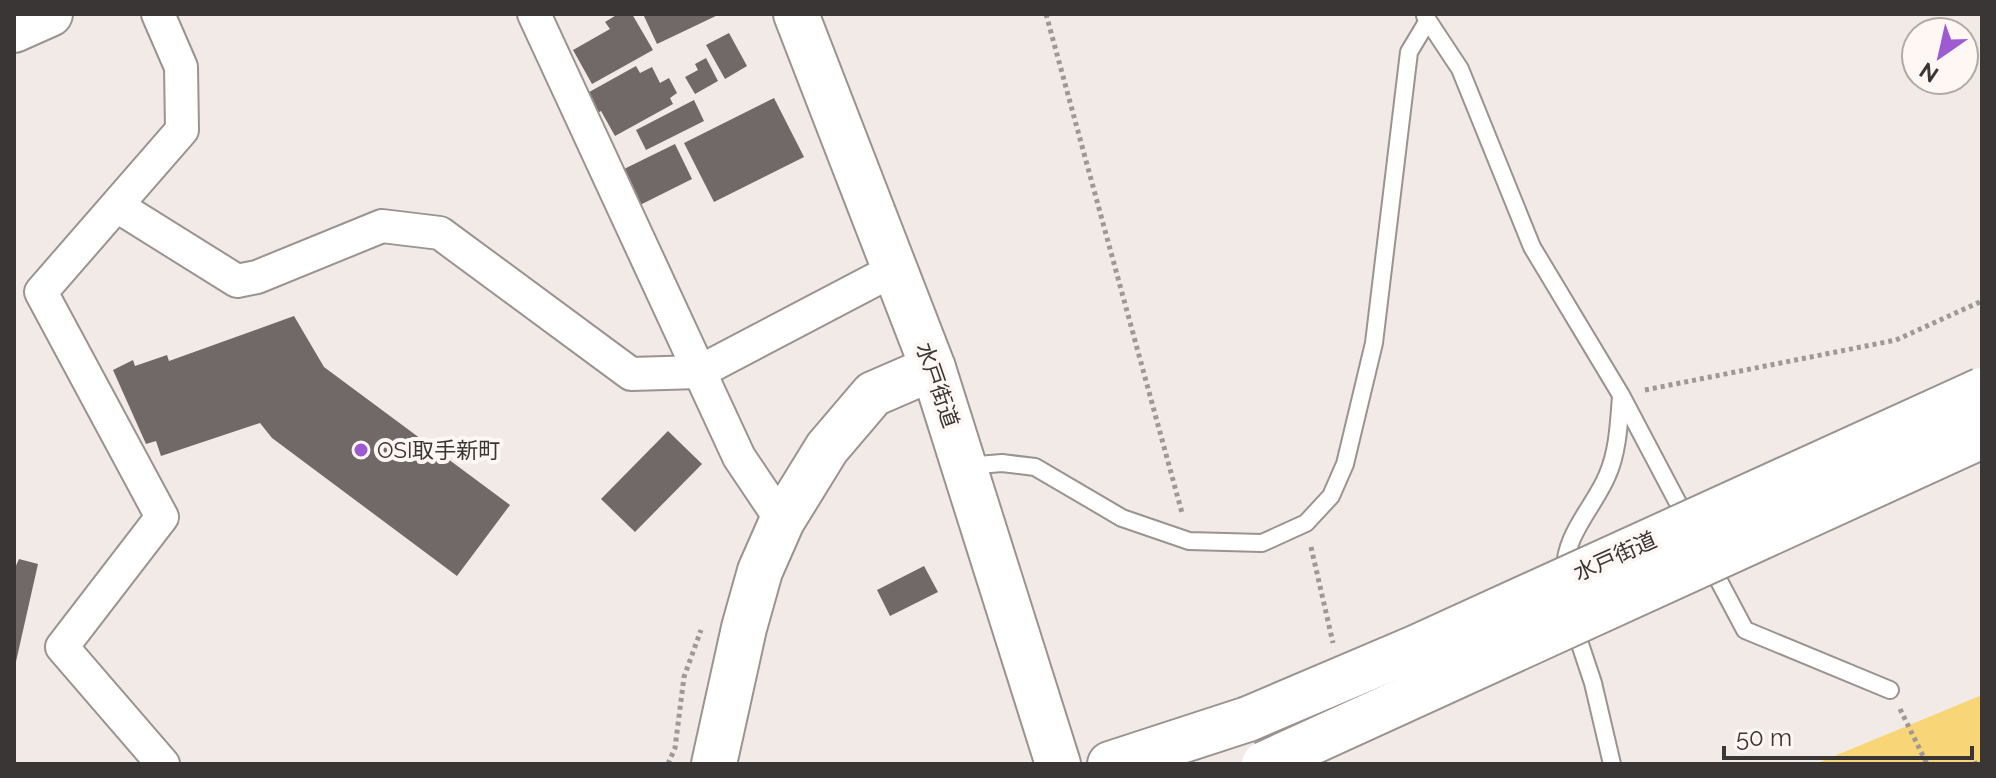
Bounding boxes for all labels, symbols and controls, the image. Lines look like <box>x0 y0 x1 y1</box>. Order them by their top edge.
north arrow <box>1900 16 1980 96</box>
text: N <box>1915 57 1943 88</box>
street label: 水戸街道 <box>911 339 965 431</box>
place label: OSI取手新町 <box>377 437 500 463</box>
marker: OSI取手新町 <box>352 441 370 459</box>
street label: 水戸街道 <box>1570 526 1660 586</box>
scale bar <box>1724 710 1972 760</box>
text: 50 m <box>1736 723 1792 752</box>

